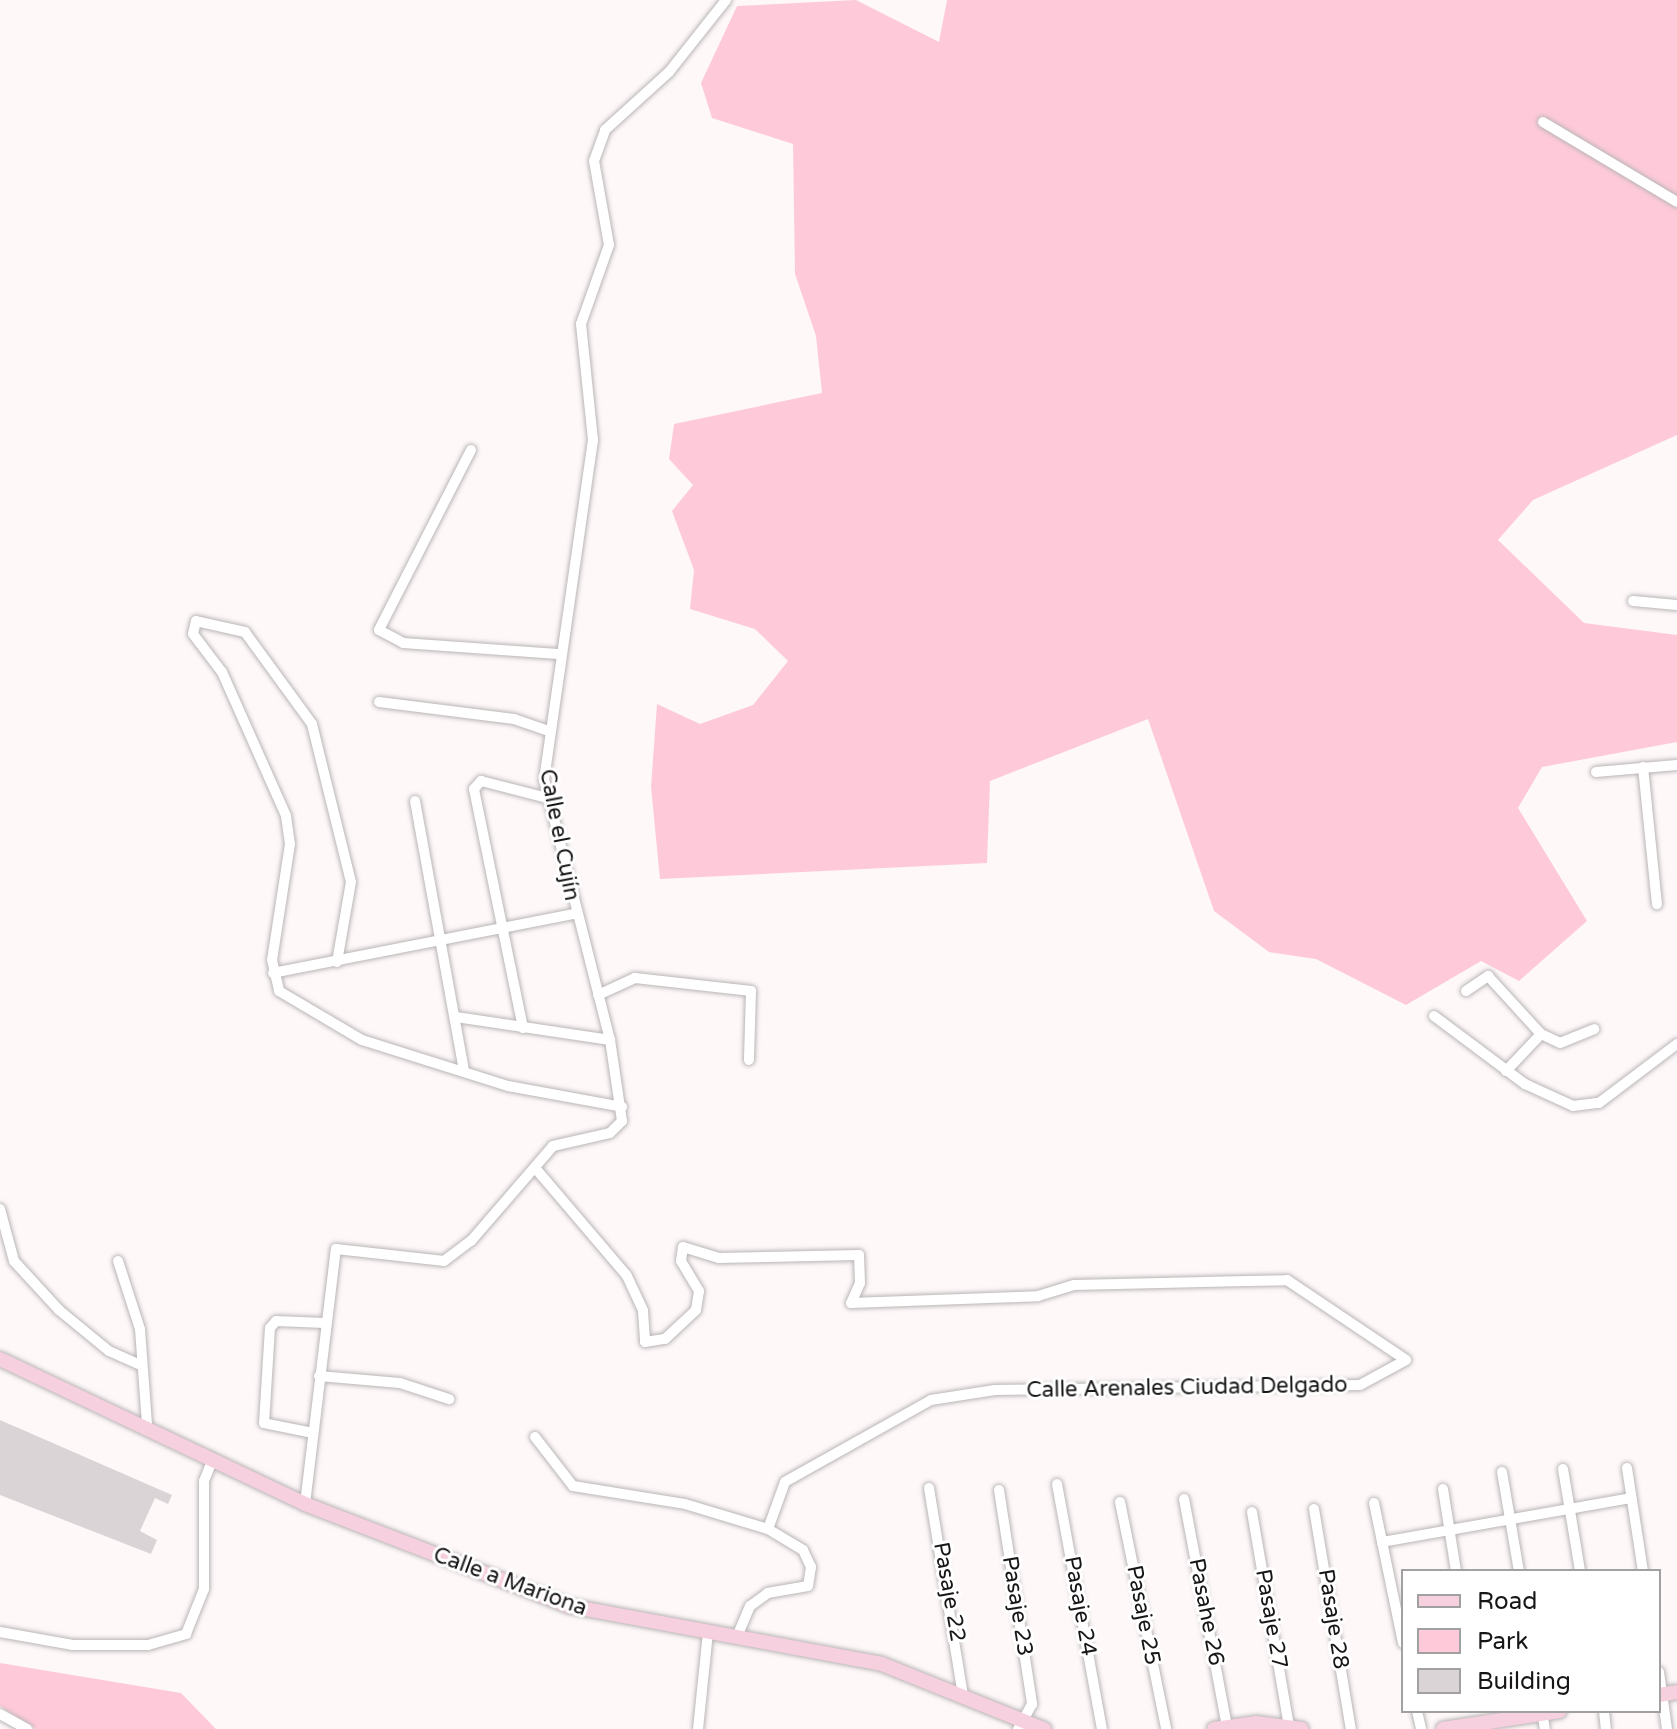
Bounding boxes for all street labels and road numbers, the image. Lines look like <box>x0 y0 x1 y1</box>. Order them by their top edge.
street label: Calle el Cujín <box>533 767 585 903</box>
street label: Calle Arenales Ciudad Delgado <box>1026 1372 1348 1404</box>
street label: Pasaje 22 <box>927 1540 971 1644</box>
street label: Calle a Mariona <box>430 1542 590 1622</box>
street label: Pasaje 23 <box>996 1554 1038 1658</box>
street label: Pasaje 24 <box>1058 1554 1102 1658</box>
street label: Pasahe 26 <box>1183 1556 1229 1668</box>
street label: Pasaje 25 <box>1120 1563 1166 1667</box>
street label: Pasaje 27 <box>1249 1567 1293 1671</box>
street label: Pasaje 28 <box>1312 1567 1354 1671</box>

